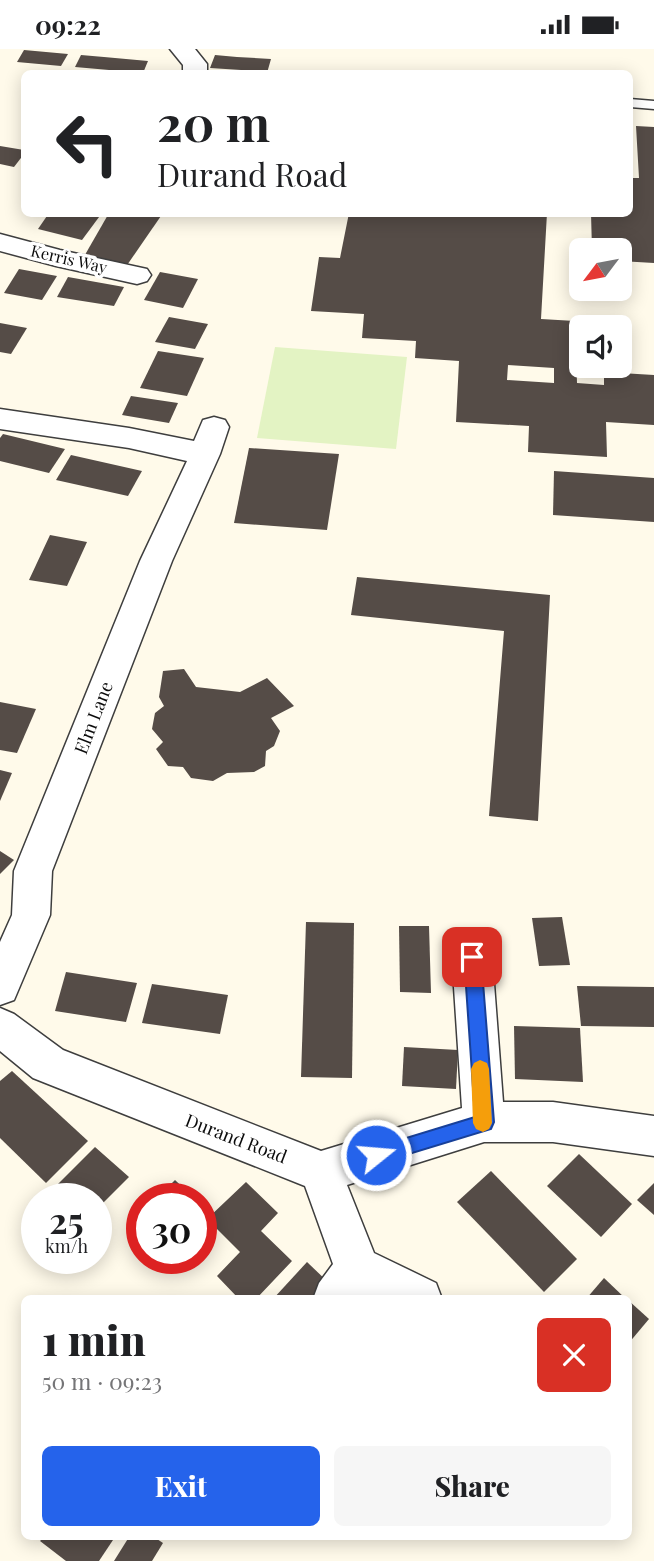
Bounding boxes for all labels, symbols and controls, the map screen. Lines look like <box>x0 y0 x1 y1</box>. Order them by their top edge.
text: 09:22 <box>35 7 101 42</box>
text: 20 m <box>157 89 270 154</box>
icon: left <box>42 98 133 189</box>
text: Durand Road <box>157 152 347 195</box>
north arrow <box>569 238 632 301</box>
map controls <box>569 238 632 378</box>
street label: Kerris Way <box>29 240 109 277</box>
button: sound <box>569 315 632 378</box>
street label: Elm Lane <box>68 678 118 757</box>
pin <box>442 927 502 987</box>
icon: arrive <box>453 938 491 976</box>
street label: Durand Road <box>182 1108 291 1169</box>
position arrow <box>339 1118 413 1192</box>
speed limit sign: 30 <box>126 1183 217 1274</box>
text: 25 <box>49 1196 84 1243</box>
text: km/h <box>45 1234 88 1258</box>
text: 1 min <box>42 1311 146 1367</box>
button: close <box>537 1318 611 1392</box>
text: 50 m · 09:23 <box>42 1365 162 1396</box>
button: Exit <box>42 1446 320 1526</box>
button: Share <box>334 1446 611 1526</box>

